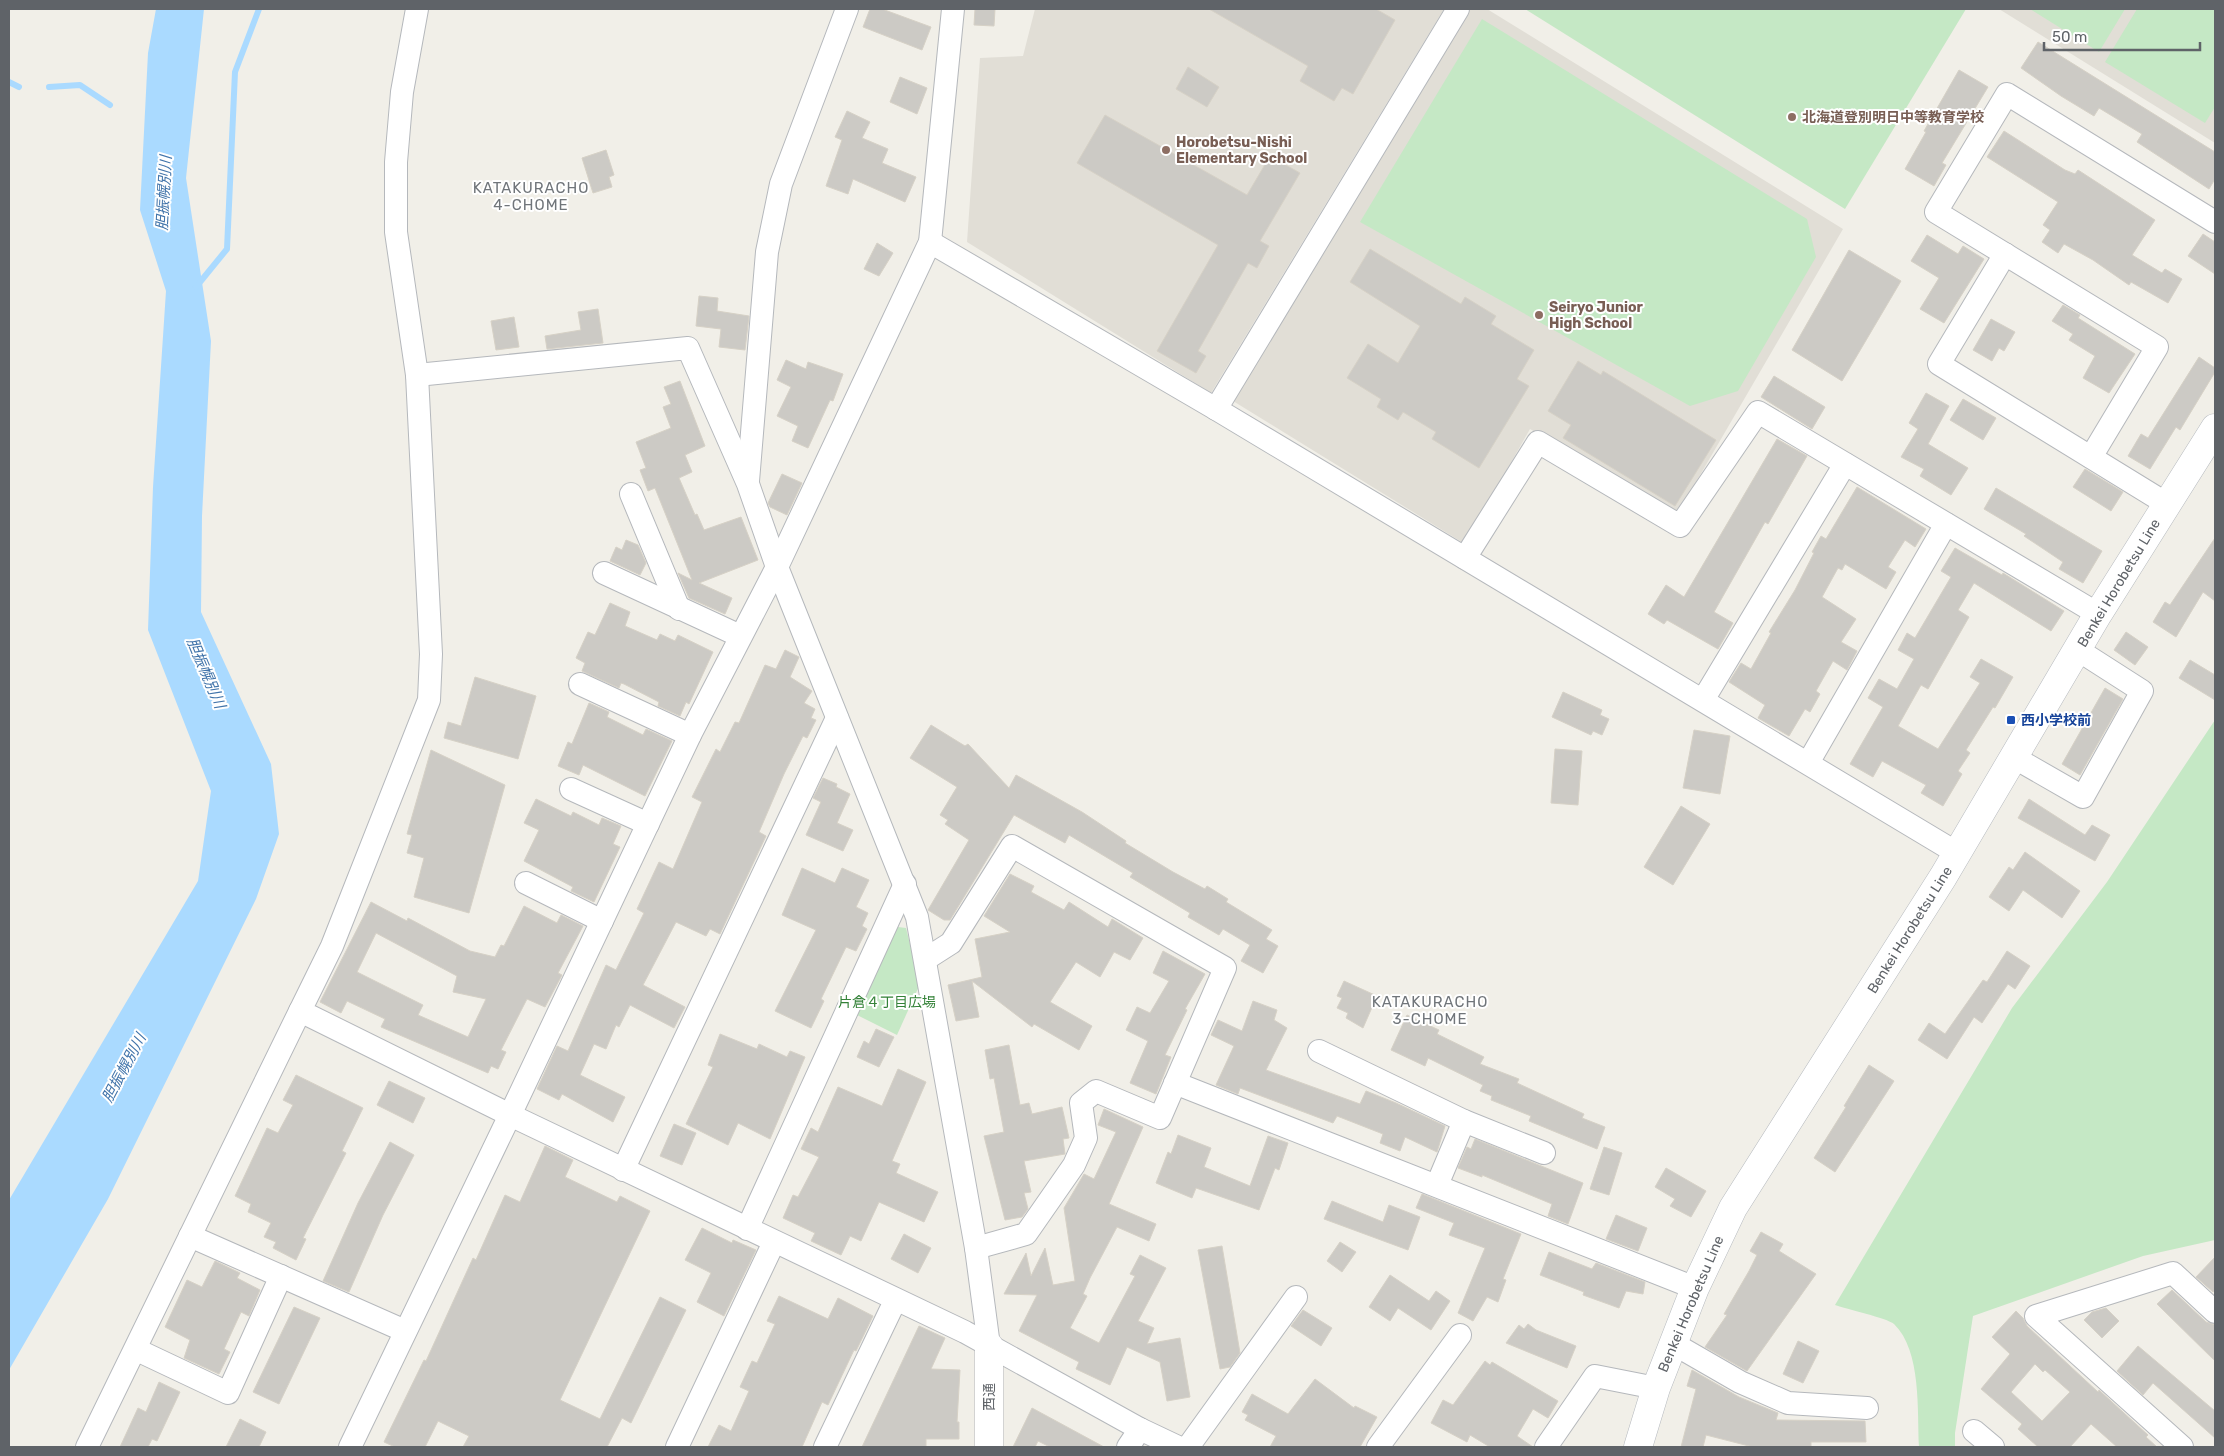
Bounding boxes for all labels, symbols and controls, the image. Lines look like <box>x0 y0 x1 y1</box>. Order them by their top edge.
scale bar <box>2044 20 2200 52</box>
text: 50 m <box>2052 28 2087 46</box>
place label: 北海道登別明日中等教育学校 <box>1802 109 1984 126</box>
marker: 北海道登別明日中等教育学校 <box>1786 111 1798 123</box>
place label: Horobetsu-Nishi Elementary School <box>1176 134 1307 167</box>
marker: Horobetsu-Nishi Elementary School <box>1160 144 1172 156</box>
water label: 胆振幌別川 <box>153 153 175 231</box>
district label: KATAKURACHO 4-CHOME <box>473 179 589 214</box>
place label: Seiryo Junior High School <box>1549 299 1643 332</box>
marker: Seiryo Junior High School <box>1533 309 1545 321</box>
street label: Benkei Horobetsu Line <box>2074 516 2164 650</box>
water label: 胆振幌別川 <box>183 635 230 713</box>
place label: 西小学校前 <box>2021 712 2091 729</box>
marker: 西小学校前 <box>2005 714 2017 726</box>
street label: Benkei Horobetsu Line <box>1864 863 1956 997</box>
district label: KATAKURACHO 3-CHOME <box>1372 993 1488 1028</box>
park label: 片倉４丁目広場 <box>838 994 936 1011</box>
water label: 胆振幌別川 <box>98 1029 150 1105</box>
street label: Benkei Horobetsu Line <box>1655 1233 1728 1375</box>
street label: 西通 <box>981 1383 998 1411</box>

